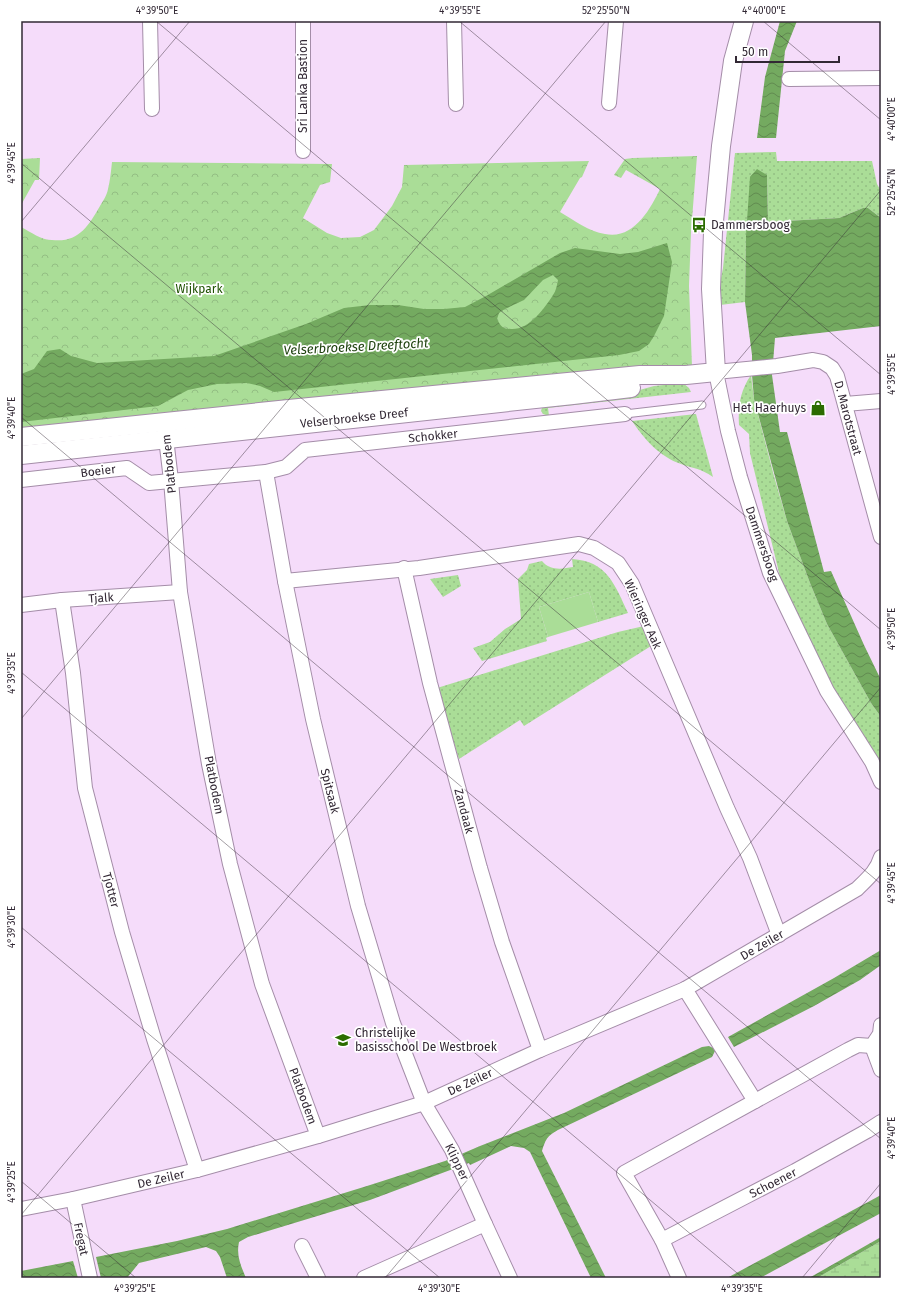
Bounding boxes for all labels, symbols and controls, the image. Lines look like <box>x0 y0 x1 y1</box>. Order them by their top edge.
text: 4°39'50"E <box>136 5 178 17</box>
text: 4°39'55"E <box>439 5 481 17</box>
text: 52°25'50"N <box>582 5 630 17</box>
text: 4°40'00"E <box>742 5 786 17</box>
scale bar <box>736 38 839 64</box>
street label: Sri Lanka Bastion <box>296 39 310 133</box>
text: 50 m <box>742 45 768 59</box>
text: 4°40'00"E <box>886 97 898 141</box>
text: 4°39'45"E <box>6 142 18 184</box>
text: 52°25'45"N <box>886 168 898 216</box>
bus stop icon: Dammersboog <box>690 216 708 234</box>
place label: Dammersboog <box>711 218 790 232</box>
park label: Wijkpark <box>175 282 223 296</box>
water label: Velserbroekse Dreeftocht <box>283 335 429 358</box>
text: 4°39'55"E <box>886 353 898 395</box>
street label: D. Marotstraat <box>831 379 865 457</box>
text: 4°39'40"E <box>6 397 18 439</box>
shop icon: Het Haerhuys <box>809 399 827 417</box>
place label: Het Haerhuys <box>732 401 806 415</box>
street label: Velserbroekse Dreef <box>299 405 410 431</box>
street label: Schokker <box>408 426 459 446</box>
street label: Platbodem <box>159 434 179 494</box>
street label: Boeier <box>80 462 117 480</box>
street label: Dammersboog <box>743 505 782 584</box>
street label: Wieringer Aak <box>621 577 665 652</box>
street label: Tjalk <box>88 590 115 606</box>
text: 4°39'50"E <box>886 608 898 650</box>
text: 4°39'35"E <box>6 652 18 694</box>
street label: Platbodem <box>201 755 227 815</box>
street label: Spitsaak <box>318 767 343 816</box>
street label: Zandaak <box>451 787 477 836</box>
text: 4°39'45"E <box>886 862 898 904</box>
street label: Tjotter <box>100 871 122 909</box>
text: 4°39'30"E <box>6 906 18 948</box>
street label: De Zeiler <box>738 927 787 963</box>
place label: Christelijke basisschool De Westbroek <box>355 1026 498 1054</box>
school or university icon: Christelijke basisschool De Westbroek <box>334 1031 352 1049</box>
street label: De Zeiler <box>445 1065 495 1098</box>
street label: Platbodem <box>286 1066 320 1126</box>
text: 4°39'40"E <box>886 1117 898 1159</box>
street label: Klipper <box>442 1141 472 1183</box>
text: 4°39'25"E <box>6 1161 18 1203</box>
street label: Schoener <box>747 1165 799 1201</box>
street label: De Zeiler <box>136 1167 186 1191</box>
street label: Fregat <box>71 1221 91 1257</box>
text: 4°39'25"E <box>114 1283 156 1295</box>
text: 4°39'30"E <box>418 1283 460 1295</box>
text: 4°39'35"E <box>721 1283 763 1295</box>

